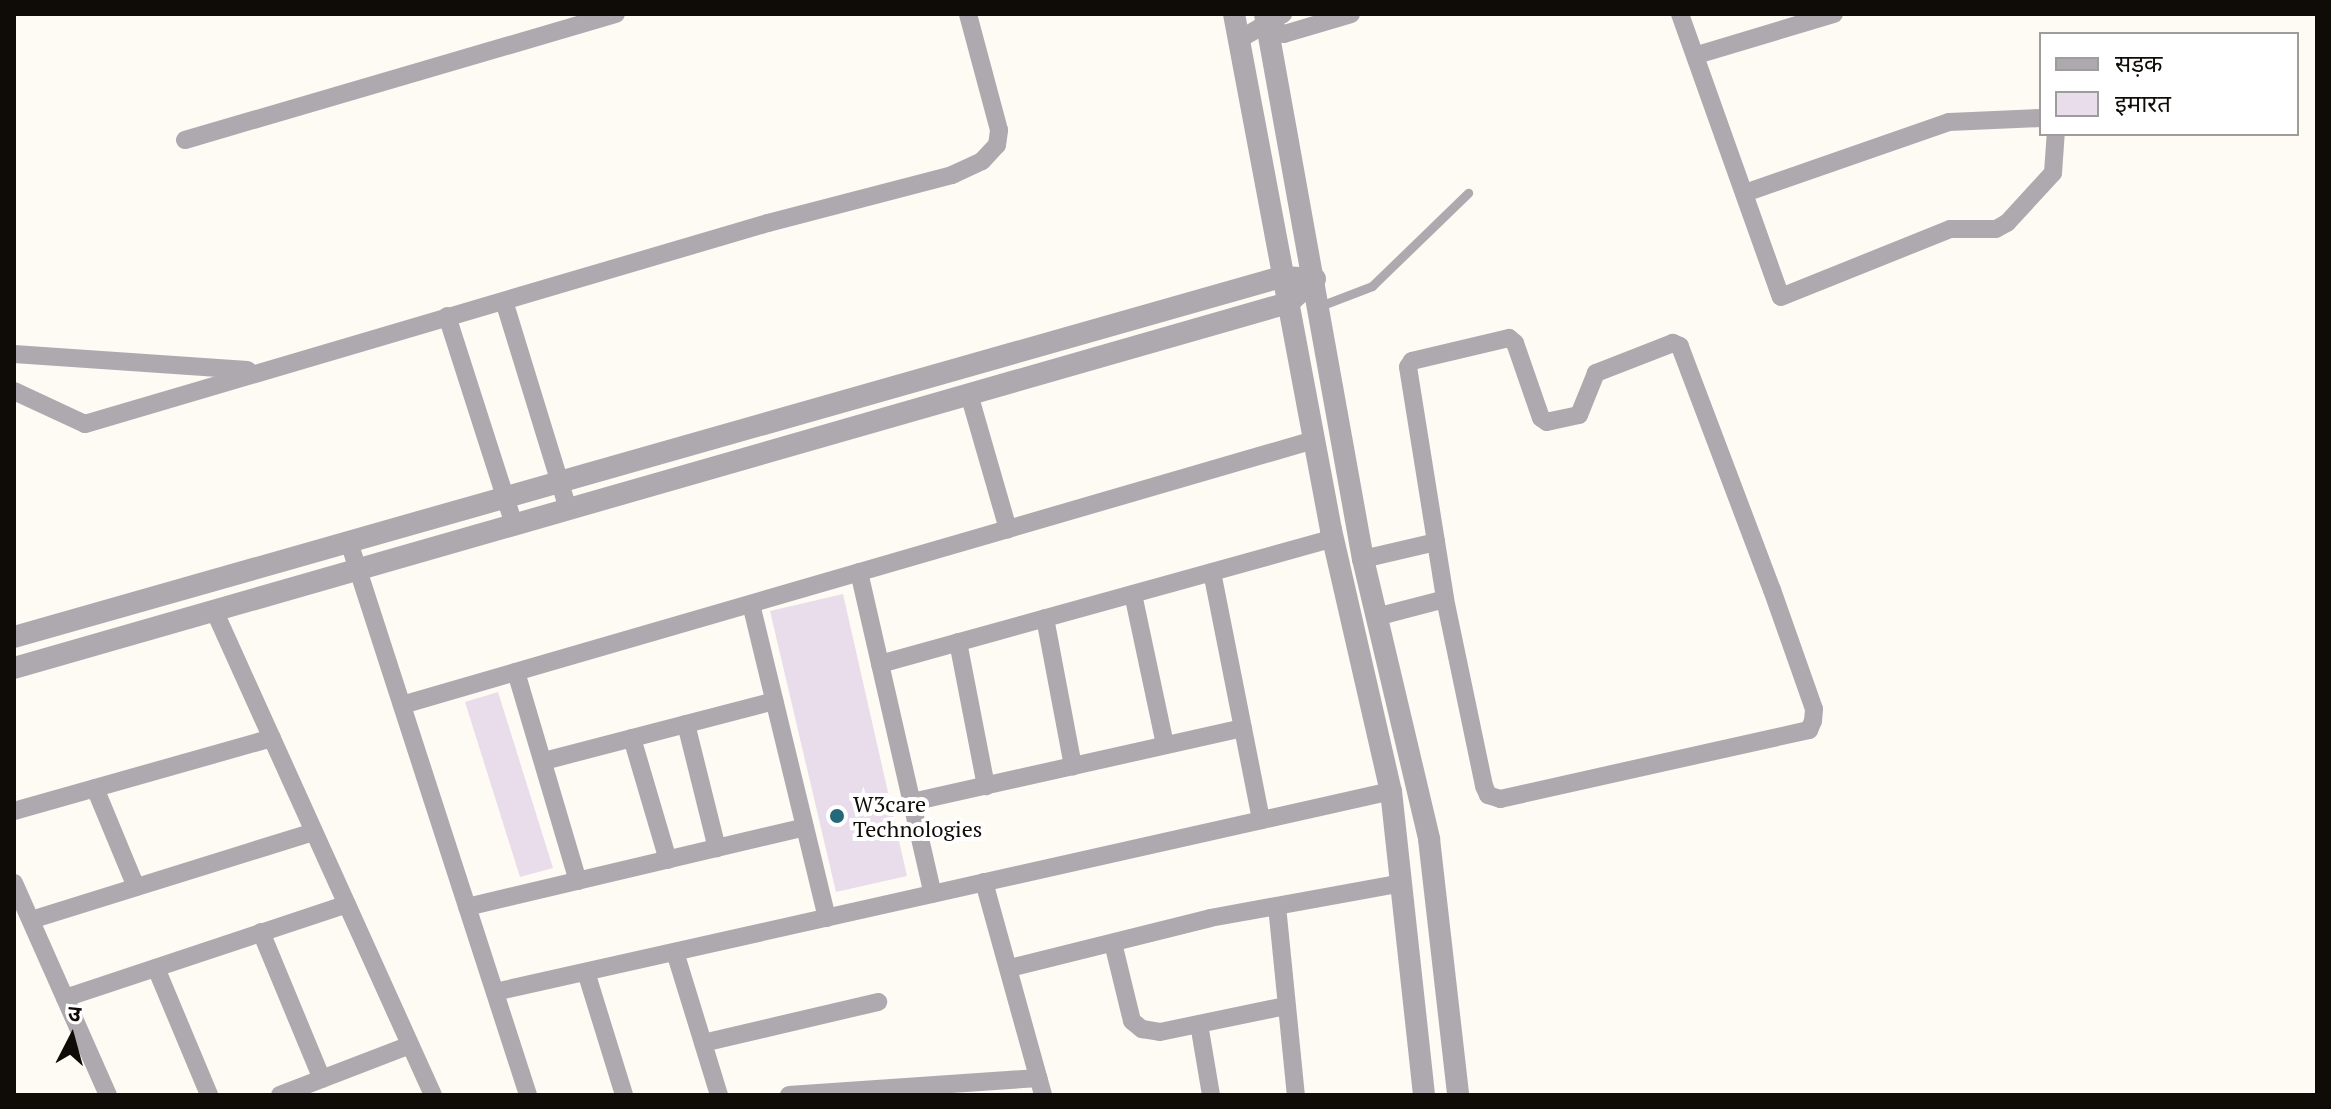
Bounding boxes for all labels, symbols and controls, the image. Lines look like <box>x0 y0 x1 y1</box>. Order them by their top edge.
legend <box>2039 32 2299 136</box>
text: सड़क <box>2115 47 2163 79</box>
text: इमारत <box>2115 87 2171 119</box>
place label: W3care Technologies <box>853 790 982 842</box>
marker: W3care Technologies <box>828 807 846 825</box>
north arrow <box>32 997 112 1077</box>
text: उ <box>67 998 82 1028</box>

